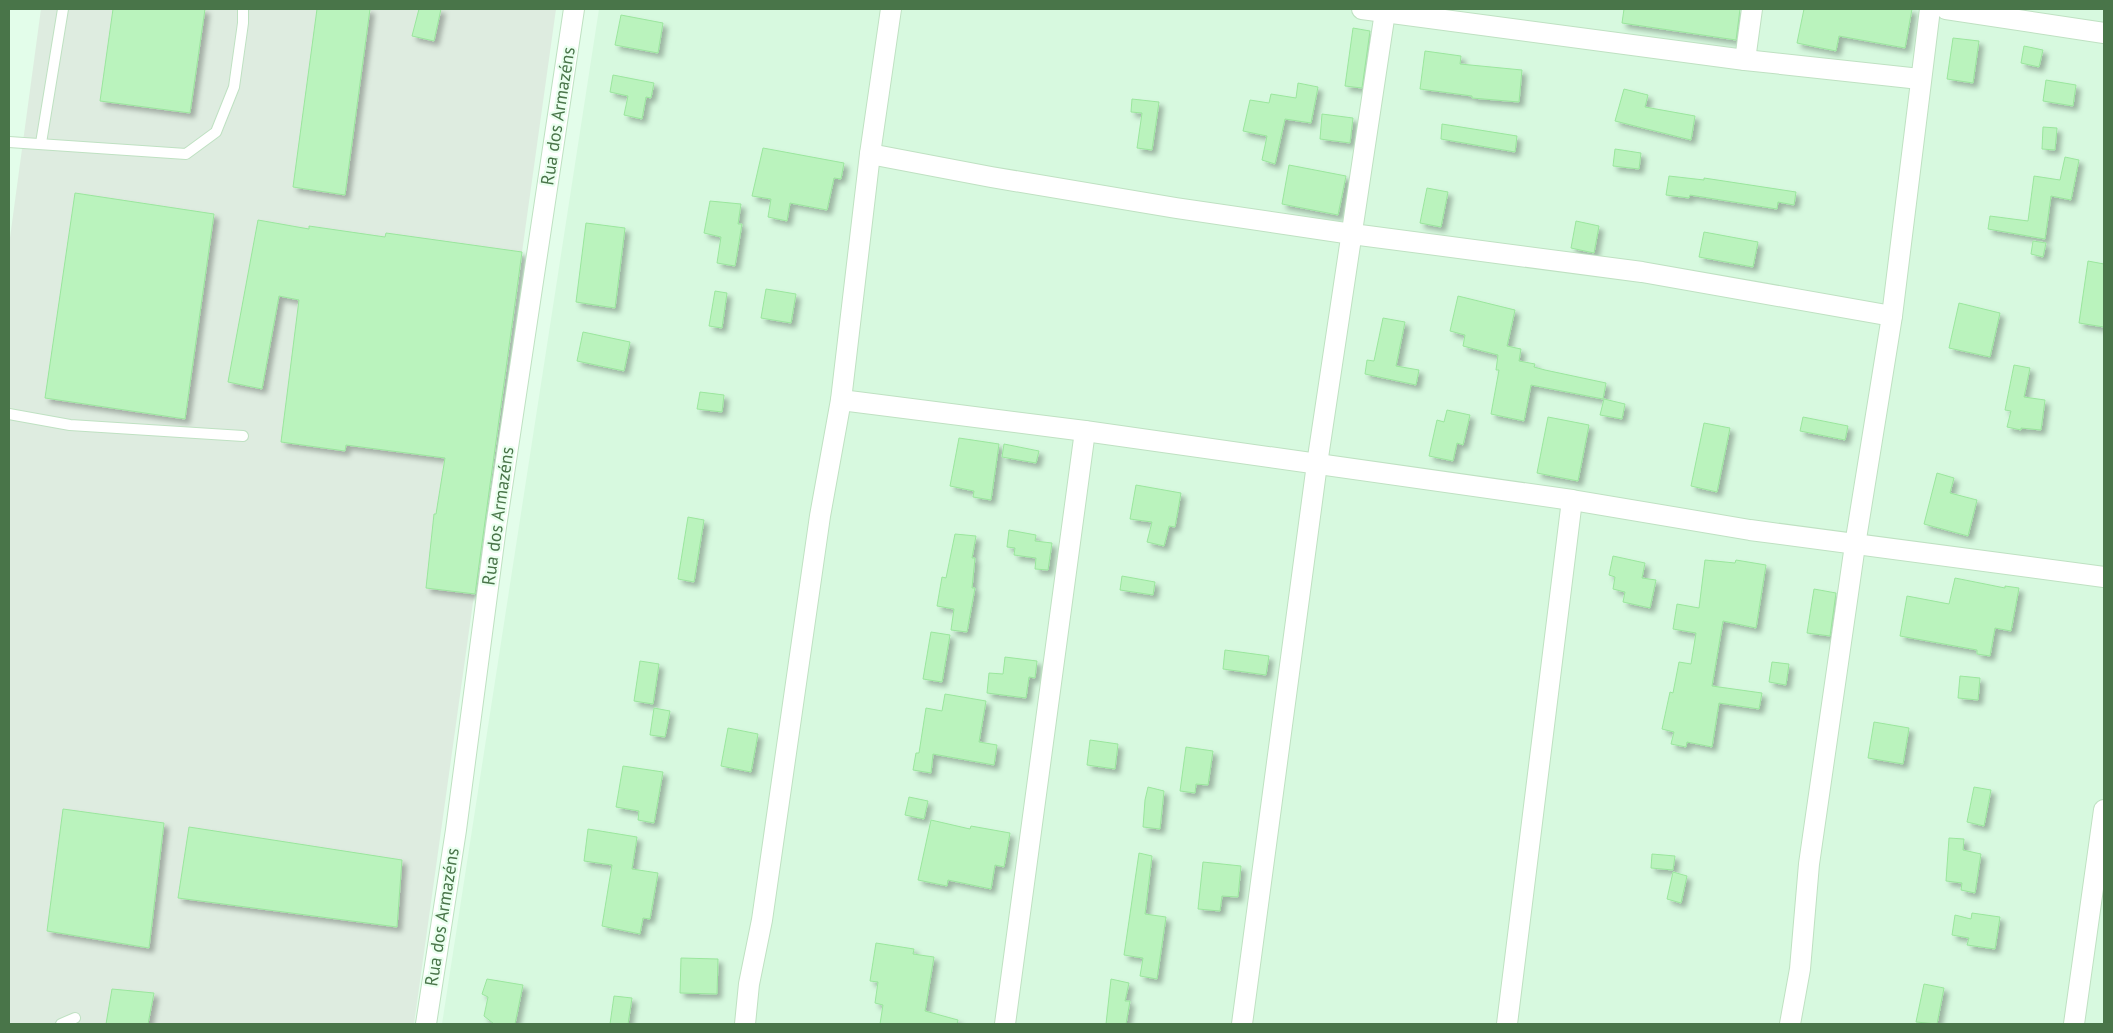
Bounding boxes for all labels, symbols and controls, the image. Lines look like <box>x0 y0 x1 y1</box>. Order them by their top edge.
street label: Rua dos Armazéns <box>535 45 580 187</box>
street label: Rua dos Armazéns <box>476 445 519 587</box>
street label: Rua dos Armazéns <box>419 846 464 988</box>

